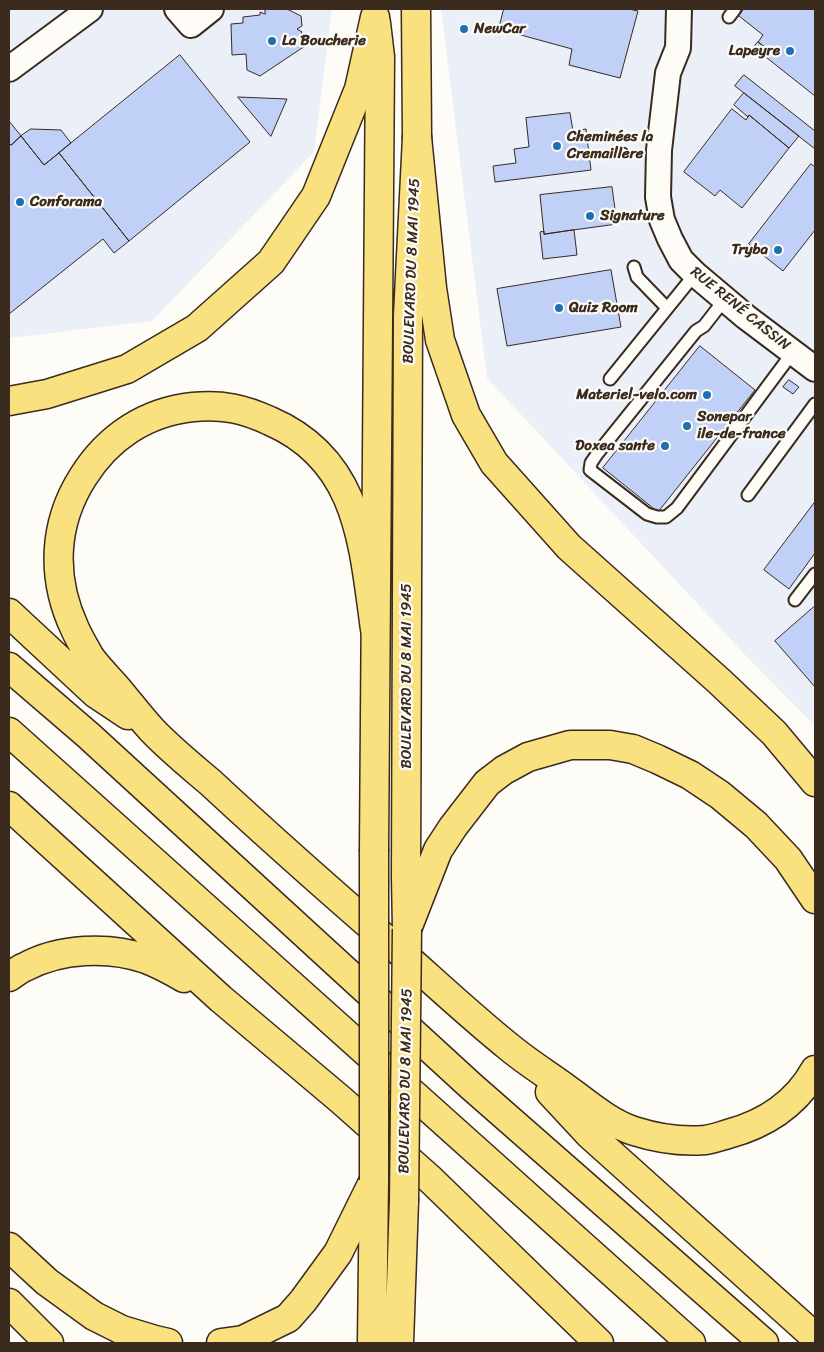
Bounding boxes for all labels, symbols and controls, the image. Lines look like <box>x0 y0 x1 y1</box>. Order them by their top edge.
place label: NewCar <box>474 20 526 38</box>
marker: NewCar <box>458 23 470 35</box>
place label: La Boucherie <box>282 32 366 50</box>
marker: La Boucherie <box>266 35 278 47</box>
place label: Lapeyre <box>729 42 780 60</box>
marker: Lapeyre <box>784 45 796 57</box>
place label: Cheminées la Cremaillère <box>567 128 653 163</box>
marker: Cheminées la Cremaillère <box>551 140 563 152</box>
street label: BOULEVARD DU 8 MAI 1945 <box>400 178 424 364</box>
place label: Conforama <box>30 193 102 211</box>
marker: Conforama <box>14 196 26 208</box>
place label: Signature <box>600 207 665 225</box>
marker: Signature <box>584 210 596 222</box>
place label: Tryba <box>732 241 768 259</box>
marker: Tryba <box>772 244 784 256</box>
street label: RUE RENÉ CASSIN <box>687 263 793 355</box>
place label: Quiz Room <box>569 299 638 317</box>
marker: Quiz Room <box>553 302 565 314</box>
place label: Materiel-velo.com <box>576 386 697 404</box>
marker: Materiel-velo.com <box>701 389 713 401</box>
place label: Sonepar ile-de-france <box>697 408 786 443</box>
marker: Sonepar ile-de-france <box>681 420 693 432</box>
place label: Doxea sante <box>575 437 655 455</box>
marker: Doxea sante <box>659 440 671 452</box>
street label: BOULEVARD DU 8 MAI 1945 <box>398 583 416 769</box>
street label: BOULEVARD DU 8 MAI 1945 <box>395 988 417 1174</box>

